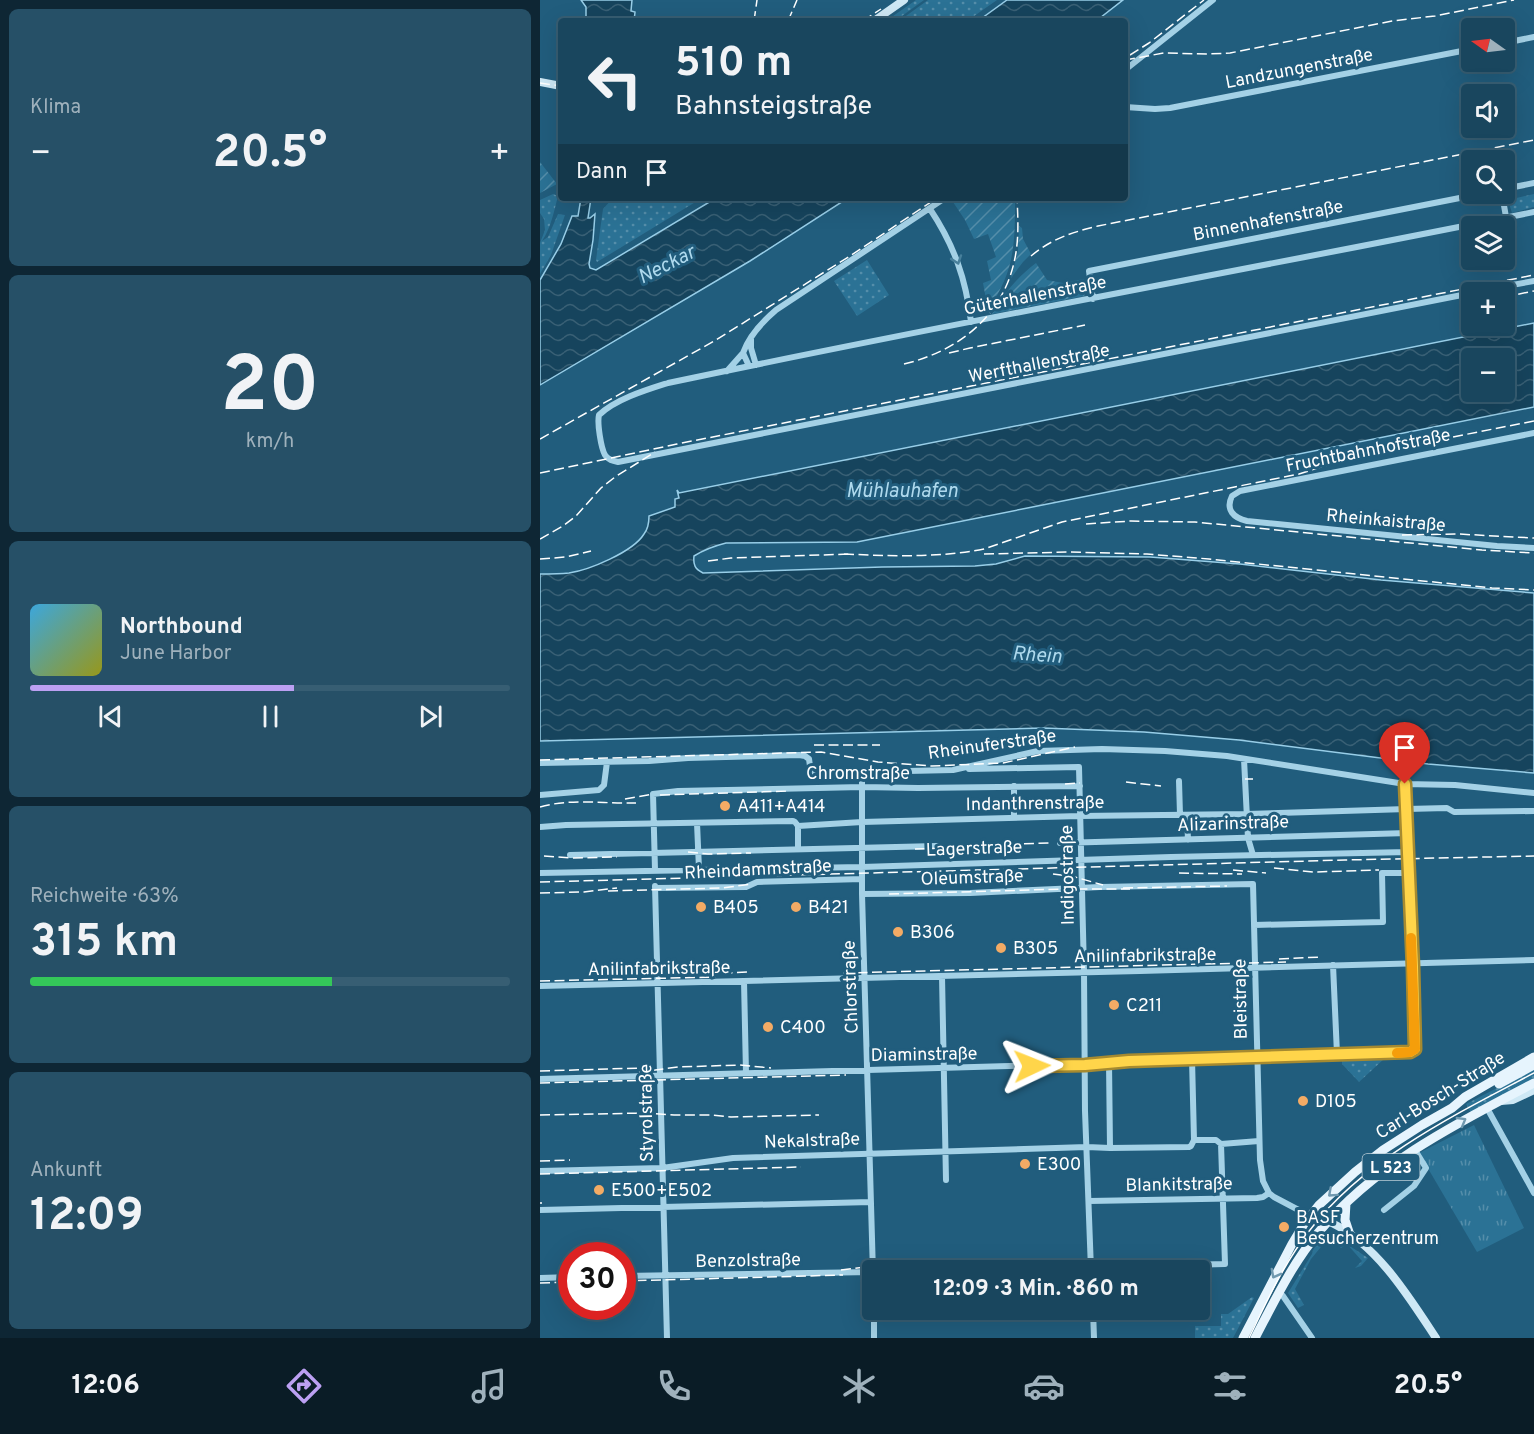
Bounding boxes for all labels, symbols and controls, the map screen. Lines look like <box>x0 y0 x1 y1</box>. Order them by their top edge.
north arrow <box>1461 18 1515 72</box>
map controls <box>1461 18 1515 402</box>
text: 510 m <box>675 38 792 91</box>
icon: left <box>576 42 654 120</box>
street label: Landzungenstraße <box>1223 44 1375 95</box>
button: sound <box>1461 84 1515 138</box>
text: Bahnsteigstraße <box>675 90 872 124</box>
text: Klima <box>30 95 81 121</box>
text: 20.5° <box>213 126 327 183</box>
text: − <box>30 134 51 176</box>
text: + <box>489 134 510 176</box>
button: search <box>1461 150 1515 204</box>
icon: arrive <box>640 156 673 189</box>
text: Dann <box>576 159 628 186</box>
street label: Binnenhafenstraße <box>1191 196 1345 247</box>
button: layers <box>1461 216 1515 270</box>
water label: Neckar <box>634 240 701 291</box>
one-way arrow <box>950 254 963 265</box>
street label: Güterhallenstraße <box>962 271 1109 322</box>
button: + <box>1461 282 1515 336</box>
street label: Werfthallenstraße <box>967 339 1112 389</box>
text: 20 <box>221 340 319 439</box>
button: − <box>1461 348 1515 402</box>
street label: Fruchtbahnhofstraße <box>1284 424 1453 479</box>
text: km/h <box>246 429 294 455</box>
water label: Mühlauhafen <box>846 479 958 505</box>
street label: Rheinkaistraße <box>1325 505 1447 538</box>
text: Northbound <box>120 614 243 641</box>
text: June Harbor <box>120 641 232 667</box>
water label: Rhein <box>1011 641 1063 671</box>
icon: previous <box>94 700 127 733</box>
icon: pause <box>254 700 287 733</box>
icon: next <box>414 700 447 733</box>
pin <box>1379 722 1430 784</box>
street label: Rheinuferstraße <box>927 725 1058 766</box>
icon: arrive <box>1388 731 1421 764</box>
street label: Chromstraße <box>806 763 910 786</box>
street label: Indanthrenstraße <box>966 792 1105 817</box>
place label: A411+A414 <box>737 796 825 819</box>
marker: A411+A414 <box>718 799 732 813</box>
street label: Alizarinstraße <box>1177 811 1289 838</box>
street label: Indigostraße <box>1056 825 1081 925</box>
street label: Lagerstraße <box>925 836 1023 863</box>
street label: Rheindammstraße <box>684 855 832 886</box>
street label: Oleumstraße <box>920 865 1024 892</box>
text: Reichweite · 63% <box>30 884 179 910</box>
place label: B405 <box>713 897 759 920</box>
place label: B421 <box>808 897 849 920</box>
marker: B405 <box>694 900 708 914</box>
marker: B421 <box>789 900 803 914</box>
text: 315 km <box>30 915 178 972</box>
place label: B306 <box>910 922 955 945</box>
marker: B306 <box>891 925 905 939</box>
place label: B305 <box>1013 938 1058 961</box>
street label: Chlorstraße <box>838 940 865 1034</box>
marker: B305 <box>994 941 1008 955</box>
street label: Anilinfabrikstraße <box>1074 944 1216 969</box>
street label: Anilinfabrikstraße <box>588 957 730 982</box>
street label: Bleistraße <box>1229 958 1254 1040</box>
place label: C211 <box>1126 995 1162 1018</box>
marker: C211 <box>1107 998 1121 1012</box>
place label: C400 <box>780 1017 826 1040</box>
marker: C400 <box>761 1020 775 1034</box>
position arrow <box>1000 1034 1064 1098</box>
street label: Diaminstraße <box>871 1043 978 1068</box>
street label: Carl-Bosch-Straße <box>1372 1047 1510 1145</box>
street label: Styrolstraße <box>635 1064 660 1162</box>
place label: D105 <box>1315 1091 1357 1114</box>
marker: D105 <box>1296 1094 1310 1108</box>
one-way arrow <box>1456 1117 1467 1128</box>
street label: Nekalstraße <box>764 1128 860 1155</box>
place label: E300 <box>1037 1154 1081 1177</box>
road number: L 523 <box>1362 1154 1420 1180</box>
marker: E300 <box>1018 1157 1032 1171</box>
text: Ankunft <box>30 1158 102 1184</box>
street label: Blankitstraße <box>1125 1173 1233 1198</box>
place label: E500+E502 <box>611 1180 712 1203</box>
marker: E500+E502 <box>592 1183 606 1197</box>
one-way arrow <box>1328 1186 1339 1197</box>
text: 12:09 <box>30 1189 144 1246</box>
place label: BASF Besucherzentrum <box>1296 1207 1439 1251</box>
marker: BASF Besucherzentrum <box>1277 1220 1291 1234</box>
speed limit sign: 30 <box>558 1242 636 1320</box>
street label: Benzolstraße <box>695 1249 801 1274</box>
one-way arrow <box>1271 1268 1283 1279</box>
text: 12:09 · 3 Min. · 860 m <box>933 1276 1139 1303</box>
icon: directions <box>283 1365 325 1407</box>
icon: music <box>468 1365 510 1407</box>
icon: phone <box>653 1365 695 1407</box>
icon: climate <box>838 1365 880 1407</box>
icon: car <box>1023 1365 1065 1407</box>
icon: filters <box>1209 1365 1251 1407</box>
text: 12:06 <box>72 1369 140 1403</box>
text: 20.5° <box>1394 1369 1462 1403</box>

